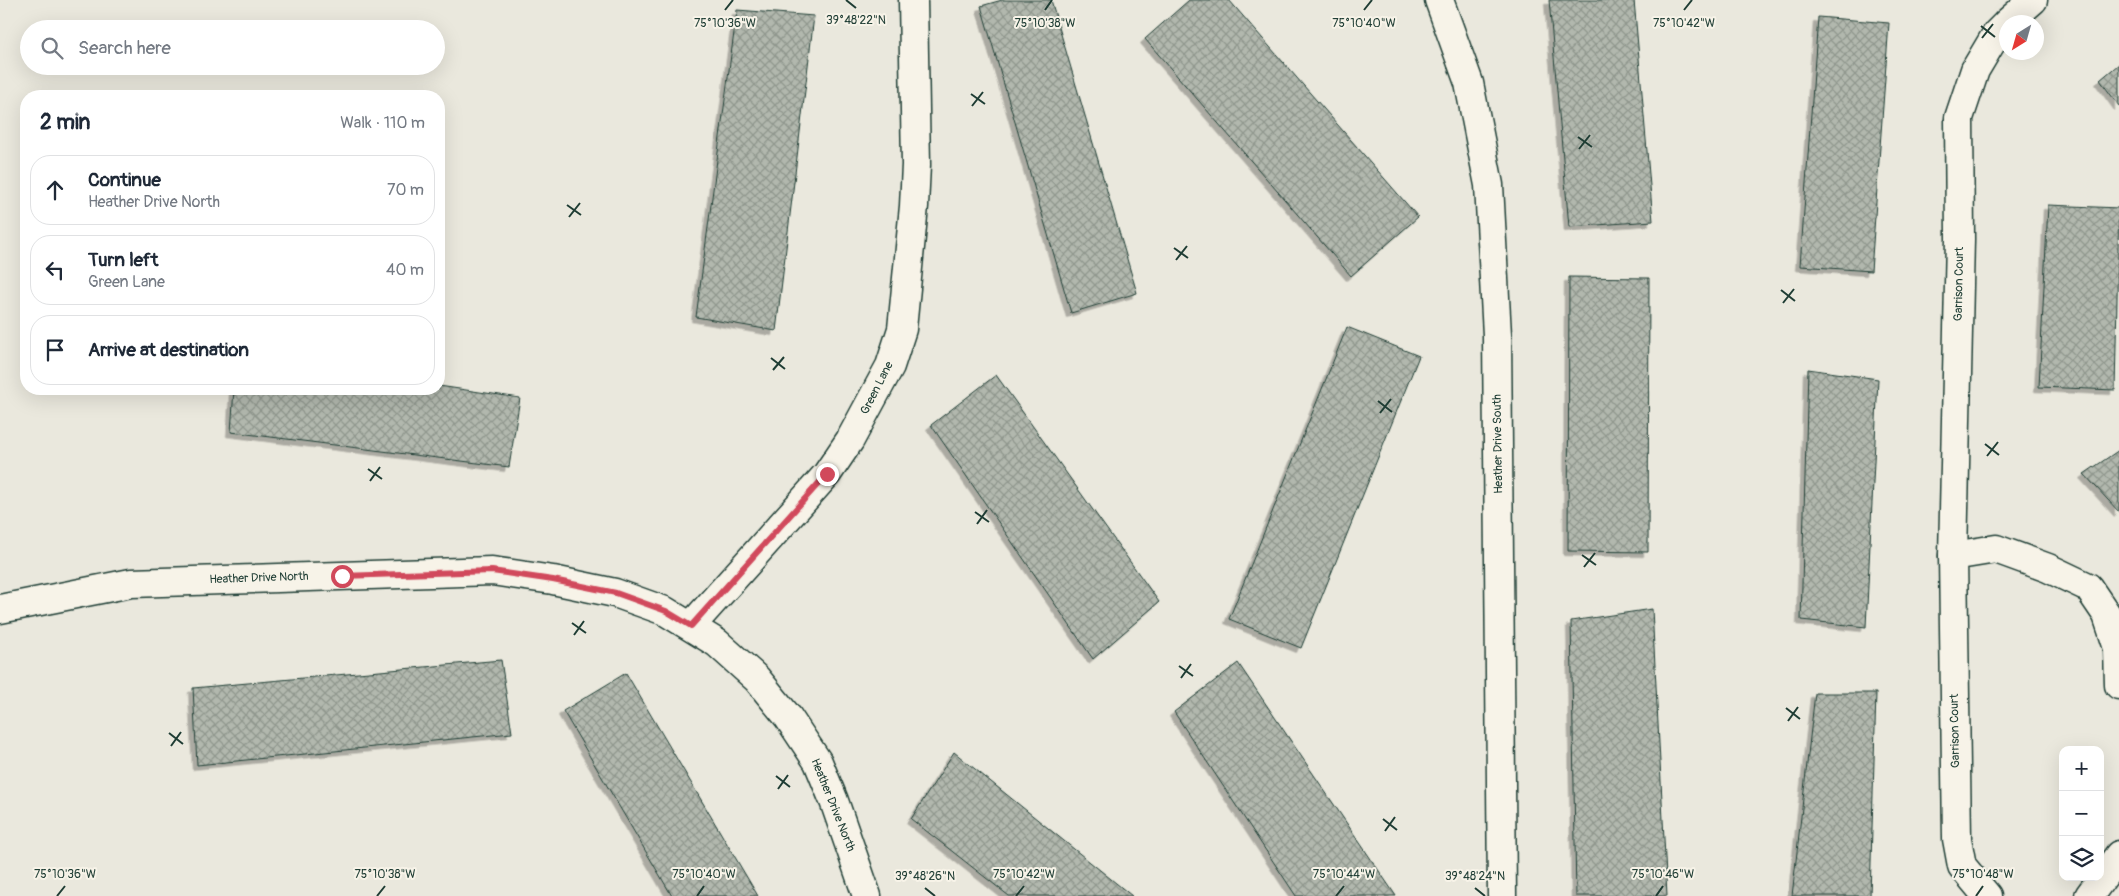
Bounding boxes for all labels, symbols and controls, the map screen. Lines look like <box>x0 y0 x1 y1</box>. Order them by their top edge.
text: 39°48'22"N <box>826 13 886 28</box>
north arrow <box>1999 15 2044 60</box>
text: 75°10'36"W <box>694 16 756 31</box>
text: 75°10'38"W <box>1014 16 1076 31</box>
text: 75°10'40"W <box>1332 16 1396 31</box>
text: 75°10'42"W <box>1653 16 1715 31</box>
search box <box>20 20 445 75</box>
icon: search <box>38 34 66 62</box>
text: Search here <box>78 36 171 60</box>
text: 2 min <box>40 109 90 136</box>
text: Walk · 110 m <box>340 113 425 133</box>
text: Continue <box>88 168 161 192</box>
icon: ahead <box>41 176 69 204</box>
text: 70 m <box>387 180 424 200</box>
text: Heather Drive North <box>88 192 220 212</box>
street label: Garrison Court <box>1951 247 1967 321</box>
text: Turn left <box>88 248 158 272</box>
icon: left <box>41 256 69 284</box>
text: 40 m <box>386 260 424 280</box>
text: Green Lane <box>88 272 165 292</box>
icon: arrive <box>41 336 69 364</box>
text: Arrive at destination <box>88 338 249 362</box>
street label: Green Lane <box>857 359 897 417</box>
street label: Heather Drive South <box>1490 394 1506 494</box>
route end <box>816 463 839 486</box>
route start <box>331 565 354 588</box>
street label: Heather Drive North <box>209 569 309 587</box>
street label: Garrison Court <box>1947 694 1963 768</box>
map controls <box>2059 746 2104 881</box>
button: + <box>2059 746 2104 791</box>
street label: Heather Drive North <box>807 756 859 854</box>
button: − <box>2059 791 2104 836</box>
button: layers <box>2059 836 2104 881</box>
text: 75°10'36"W <box>34 867 96 882</box>
text: 75°10'38"W <box>354 867 416 882</box>
text: 75°10'40"W <box>672 867 736 882</box>
text: 75°10'42"W <box>993 867 1055 882</box>
text: 75°10'44"W <box>1313 867 1375 882</box>
text: 75°10'46"W <box>1632 867 1694 882</box>
text: 75°10'48"W <box>1952 867 2014 882</box>
text: 39°48'26"N <box>895 869 955 884</box>
text: 39°48'24"N <box>1445 869 1505 884</box>

